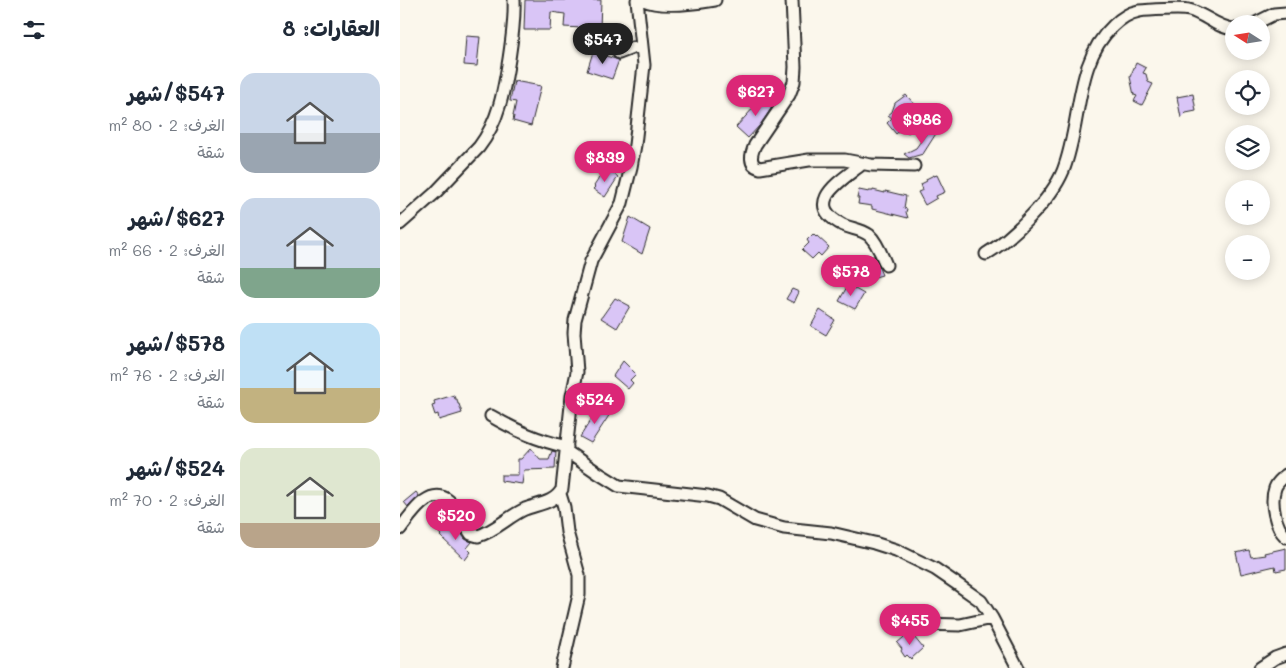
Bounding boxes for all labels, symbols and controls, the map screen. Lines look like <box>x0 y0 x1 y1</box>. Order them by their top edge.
text: العقارات: 8 <box>282 14 380 41</box>
north arrow <box>1225 15 1270 60</box>
map controls <box>1225 15 1270 280</box>
icon: filters <box>20 16 48 44</box>
pin: $547 <box>573 22 633 65</box>
text: $547 <box>584 28 622 49</box>
button: locate <box>1225 70 1270 115</box>
pin: $627 <box>726 74 786 117</box>
text: $547/شهر <box>128 79 225 106</box>
text: $627 <box>737 80 775 101</box>
icon: home <box>280 93 340 153</box>
pin: $986 <box>892 102 952 145</box>
text: $986 <box>902 108 942 129</box>
text: الغرف: 2 · 80 m² <box>108 114 225 135</box>
button: layers <box>1225 125 1270 170</box>
pin: $839 <box>575 140 635 183</box>
text: شقة <box>197 141 225 162</box>
text: $839 <box>585 146 625 167</box>
button: + <box>1225 180 1270 225</box>
text: $627/شهر <box>129 204 225 231</box>
icon: home <box>280 218 340 278</box>
button: − <box>1225 235 1270 280</box>
text: الغرف: 2 · 66 m² <box>109 239 225 260</box>
pin: $578 <box>821 254 881 297</box>
text: $578 <box>832 260 870 281</box>
text: شقة <box>197 266 225 287</box>
text: $578/شهر <box>128 329 225 356</box>
icon: home <box>280 343 340 403</box>
text: الغرف: 2 · 76 m² <box>109 364 225 385</box>
pin: $524 <box>565 382 625 425</box>
text: $524 <box>576 388 614 409</box>
text: شقة <box>197 391 225 412</box>
text: $524/شهر <box>128 454 225 481</box>
icon: home <box>280 468 340 528</box>
text: الغرف: 2 · 70 m² <box>109 489 225 510</box>
pin: $520 <box>426 498 486 541</box>
text: $520 <box>437 504 475 525</box>
text: شقة <box>197 516 225 537</box>
pin: $455 <box>880 604 940 646</box>
text: $455 <box>891 609 929 630</box>

